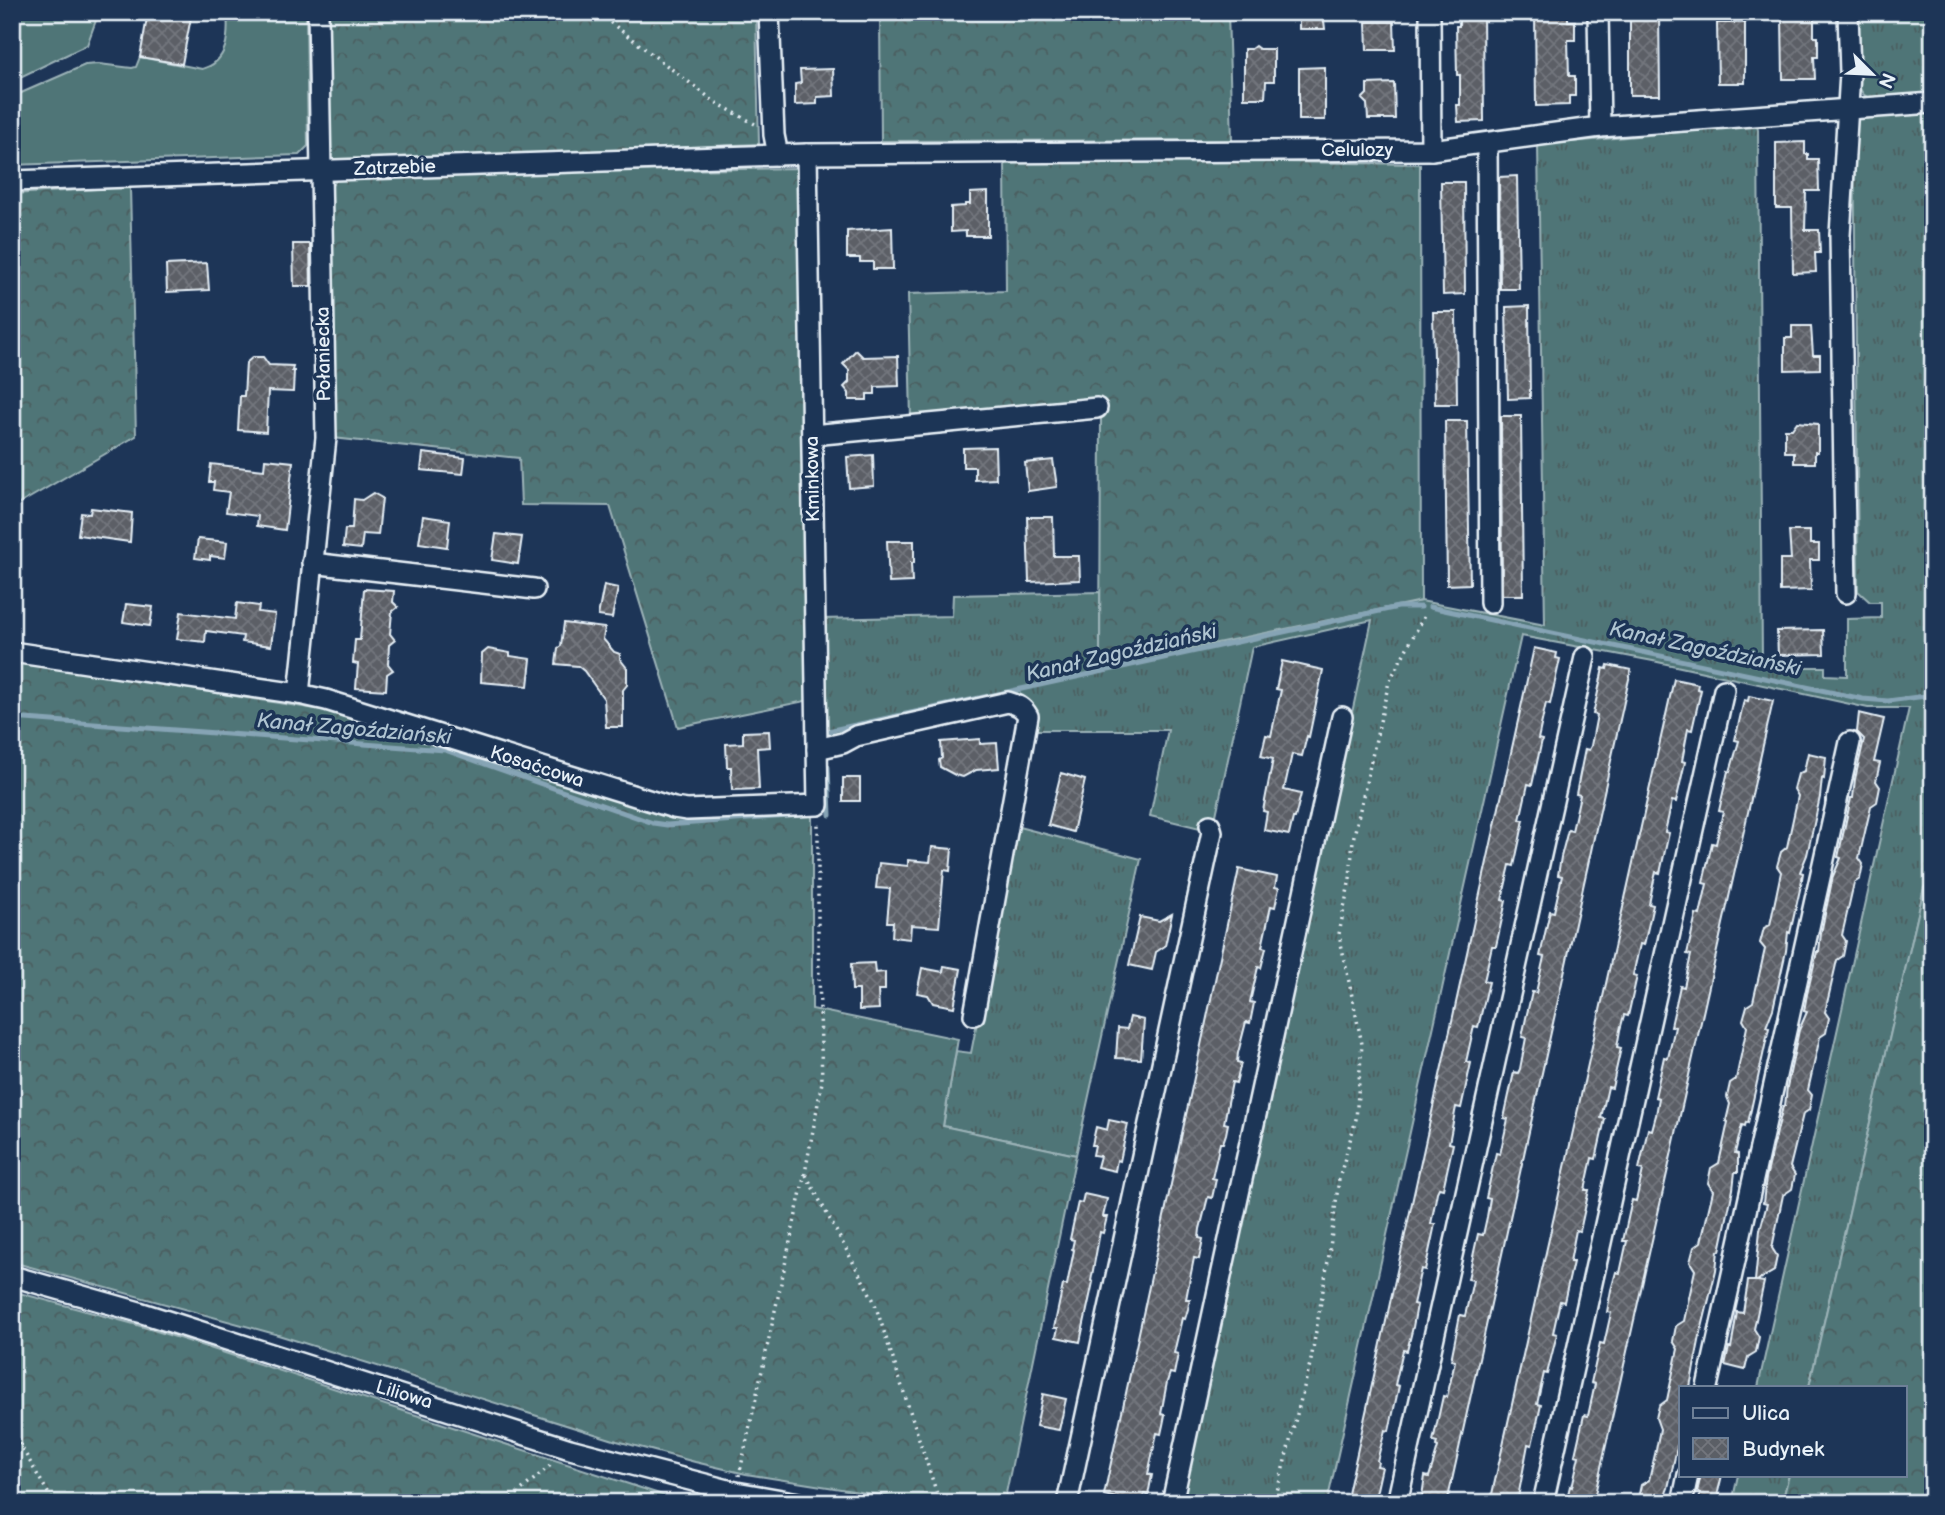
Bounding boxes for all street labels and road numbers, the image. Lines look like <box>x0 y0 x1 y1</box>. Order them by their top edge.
street label: Celulozy <box>1321 139 1393 162</box>
street label: Zatrzebie <box>353 155 436 181</box>
street label: Połaniecka <box>312 306 336 402</box>
street label: Kminkowa <box>801 436 825 522</box>
street label: Kosaćcowa <box>487 741 587 793</box>
street label: Liliowa <box>373 1376 435 1414</box>

